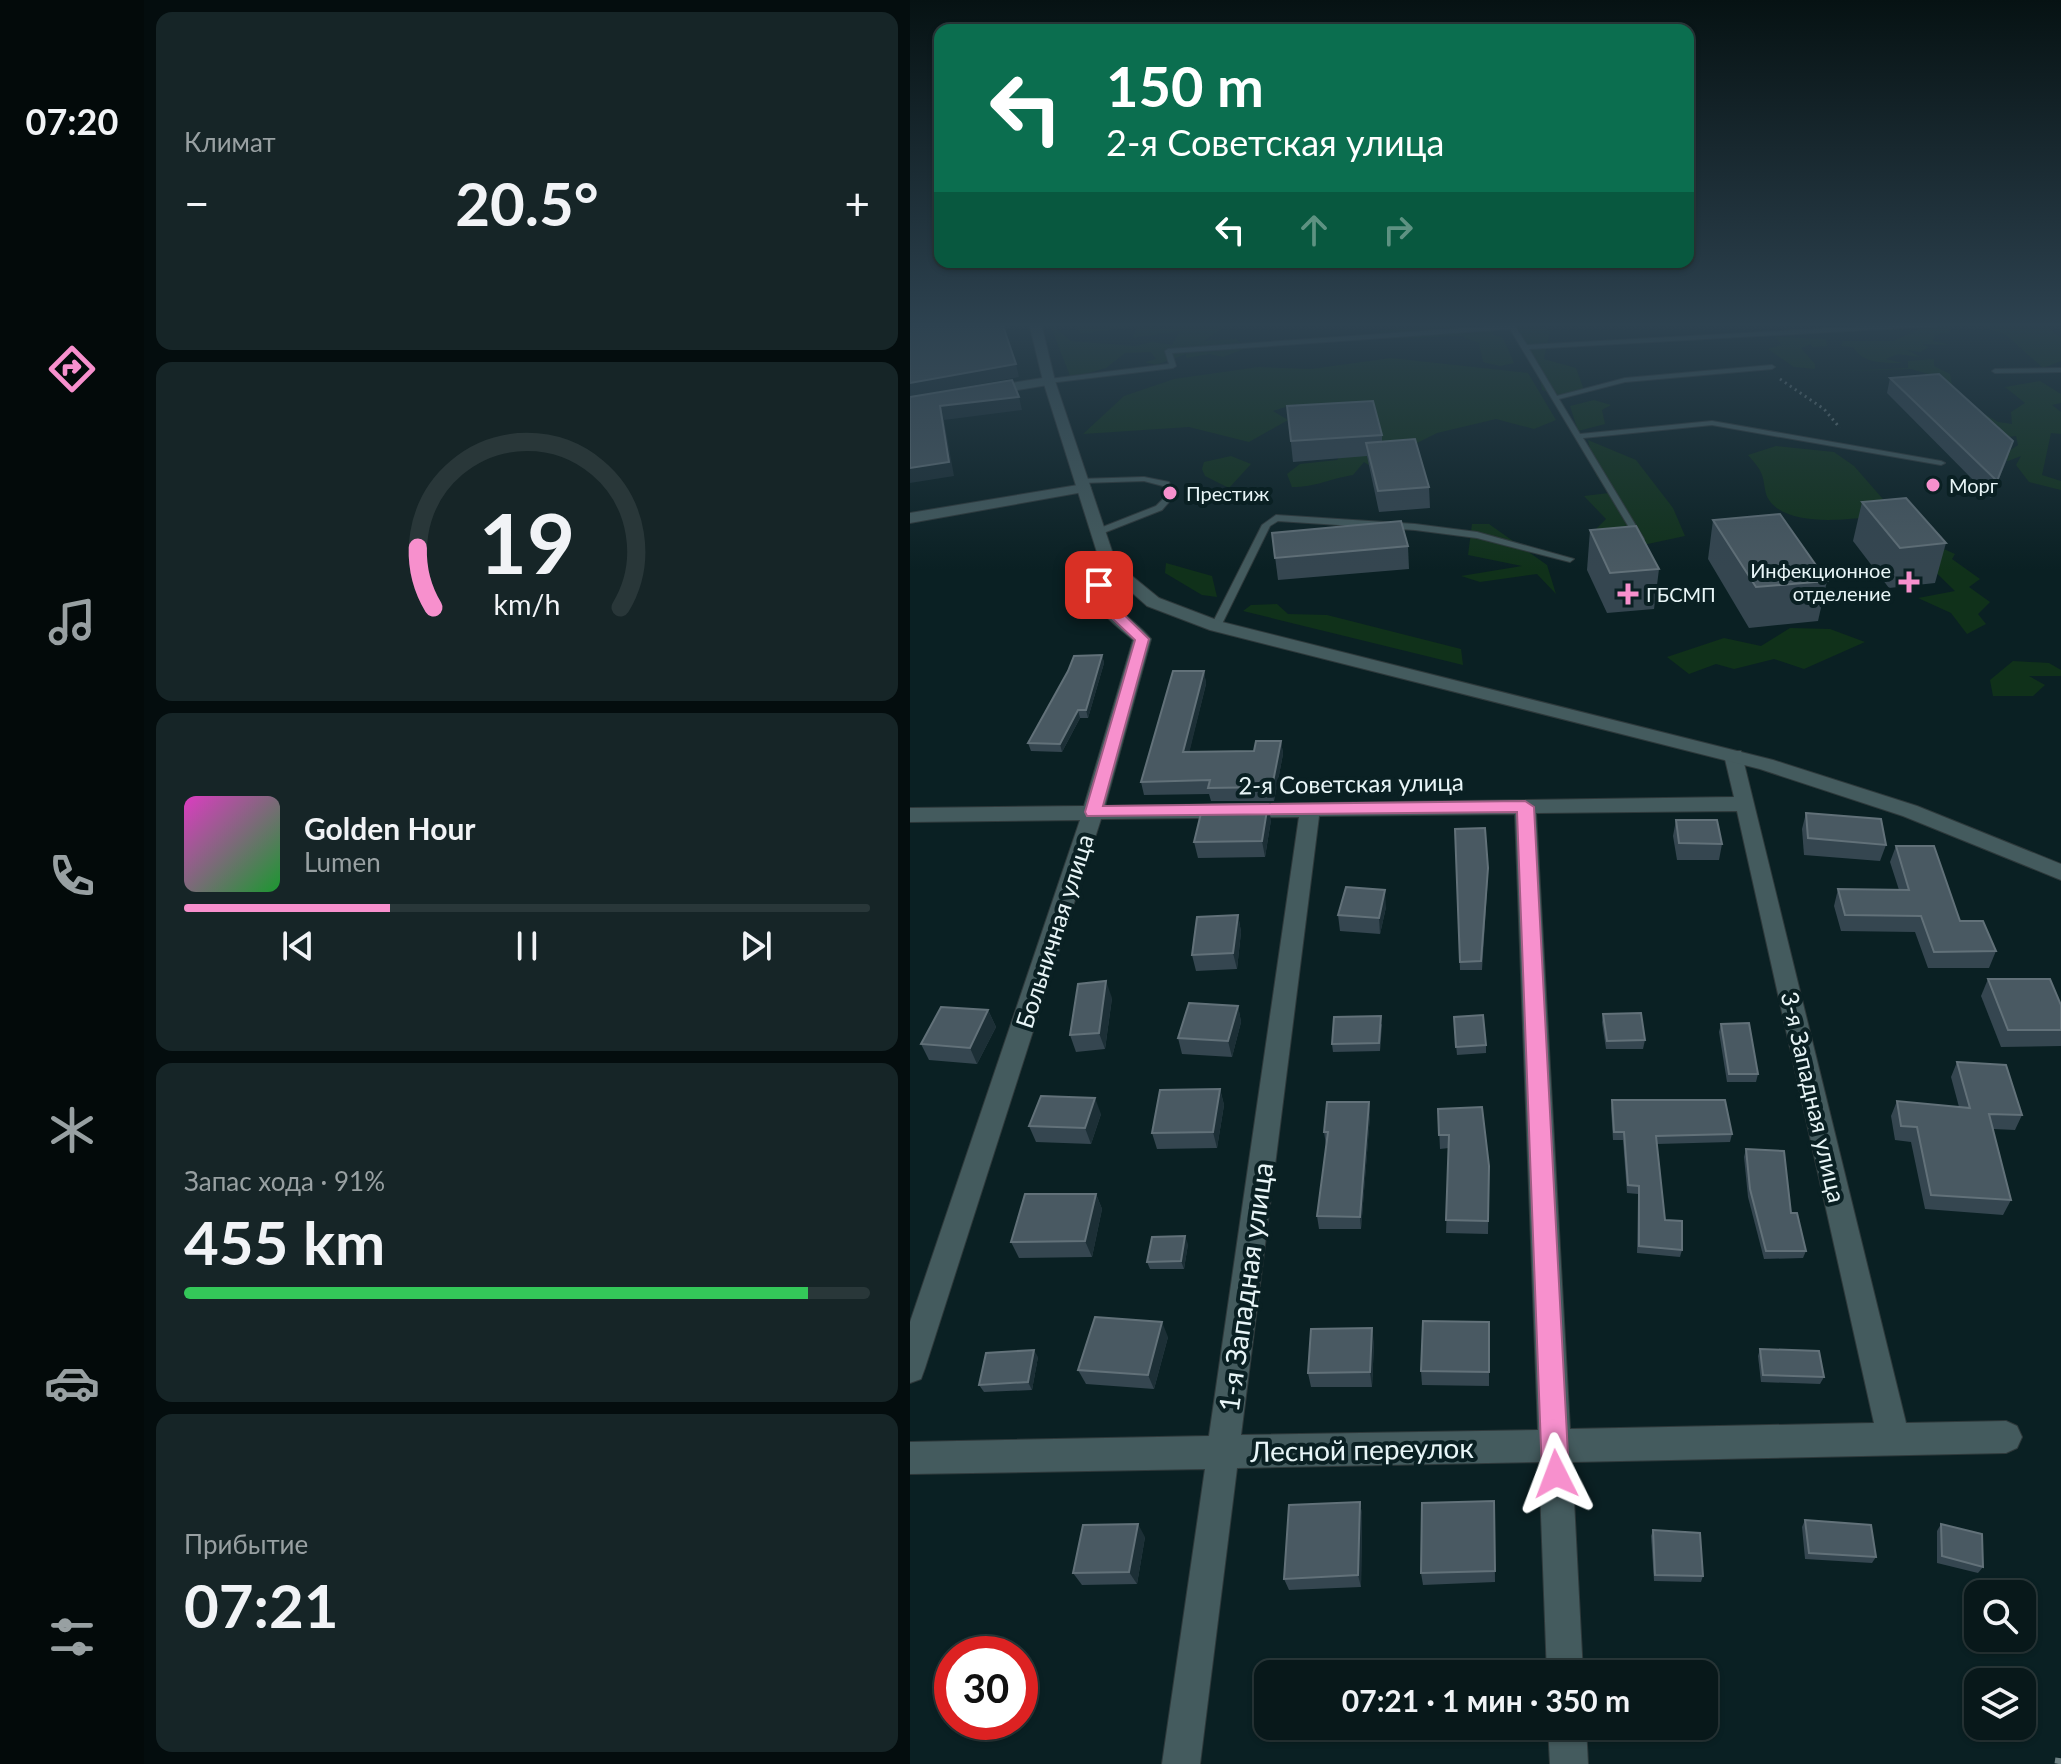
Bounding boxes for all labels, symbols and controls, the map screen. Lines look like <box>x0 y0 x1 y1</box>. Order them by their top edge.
text: 150 m <box>1106 52 1264 119</box>
icon: left <box>974 56 1078 160</box>
text: 07:20 <box>26 99 118 143</box>
text: 2-я Советская улица <box>1106 120 1444 164</box>
text: Климат <box>184 126 276 158</box>
text: 20.5° <box>455 167 599 239</box>
text: − <box>184 177 210 229</box>
text: + <box>844 177 870 229</box>
icon: left <box>1208 208 1252 252</box>
icon: ahead <box>1292 208 1336 252</box>
icon: right <box>1376 208 1420 252</box>
icon: directions <box>44 341 100 397</box>
place label: Морг <box>1949 473 1998 497</box>
marker: Морг <box>1924 476 1942 494</box>
place label: Престиж <box>1186 481 1269 505</box>
marker: Престиж <box>1161 484 1179 502</box>
text: 19 <box>479 491 575 591</box>
pin <box>1065 551 1133 619</box>
place label: Инфекционное отделение <box>1750 558 1891 605</box>
icon: arrive <box>1077 563 1121 607</box>
marker: Инфекционное отделение <box>1898 571 1920 593</box>
place label: ГБСМП <box>1646 582 1716 606</box>
marker: ГБСМП <box>1617 583 1639 605</box>
text: km/h <box>494 587 560 621</box>
icon: music <box>44 594 100 650</box>
street label: 2-я Советская улица <box>1238 767 1464 799</box>
text: Golden Hour <box>304 810 476 846</box>
street label: Больничная улица <box>1009 830 1099 1032</box>
text: Lumen <box>304 846 381 878</box>
icon: phone <box>44 848 100 904</box>
icon: previous <box>276 924 320 968</box>
icon: pause <box>505 924 549 968</box>
icon: next <box>734 924 778 968</box>
street label: 3-я Западная улица <box>1776 989 1852 1205</box>
icon: climate <box>44 1102 100 1158</box>
street label: 1-я Западная улица <box>1211 1160 1279 1414</box>
text: Запас хода · 91% <box>184 1165 385 1197</box>
text: 455 km <box>184 1206 385 1278</box>
icon: car <box>44 1355 100 1411</box>
street label: Лесной переулок <box>1249 1430 1475 1468</box>
position arrow <box>1514 1432 1598 1516</box>
text: Прибытие <box>184 1528 308 1560</box>
text: 07:21 <box>184 1569 339 1641</box>
map controls <box>1964 1580 2036 1740</box>
button: search <box>1964 1580 2036 1652</box>
icon: filters <box>44 1609 100 1665</box>
speed limit sign: 30 <box>934 1636 1038 1740</box>
button: layers <box>1964 1668 2036 1740</box>
text: 07:21 · 1 мин · 350 m <box>1342 1682 1630 1718</box>

